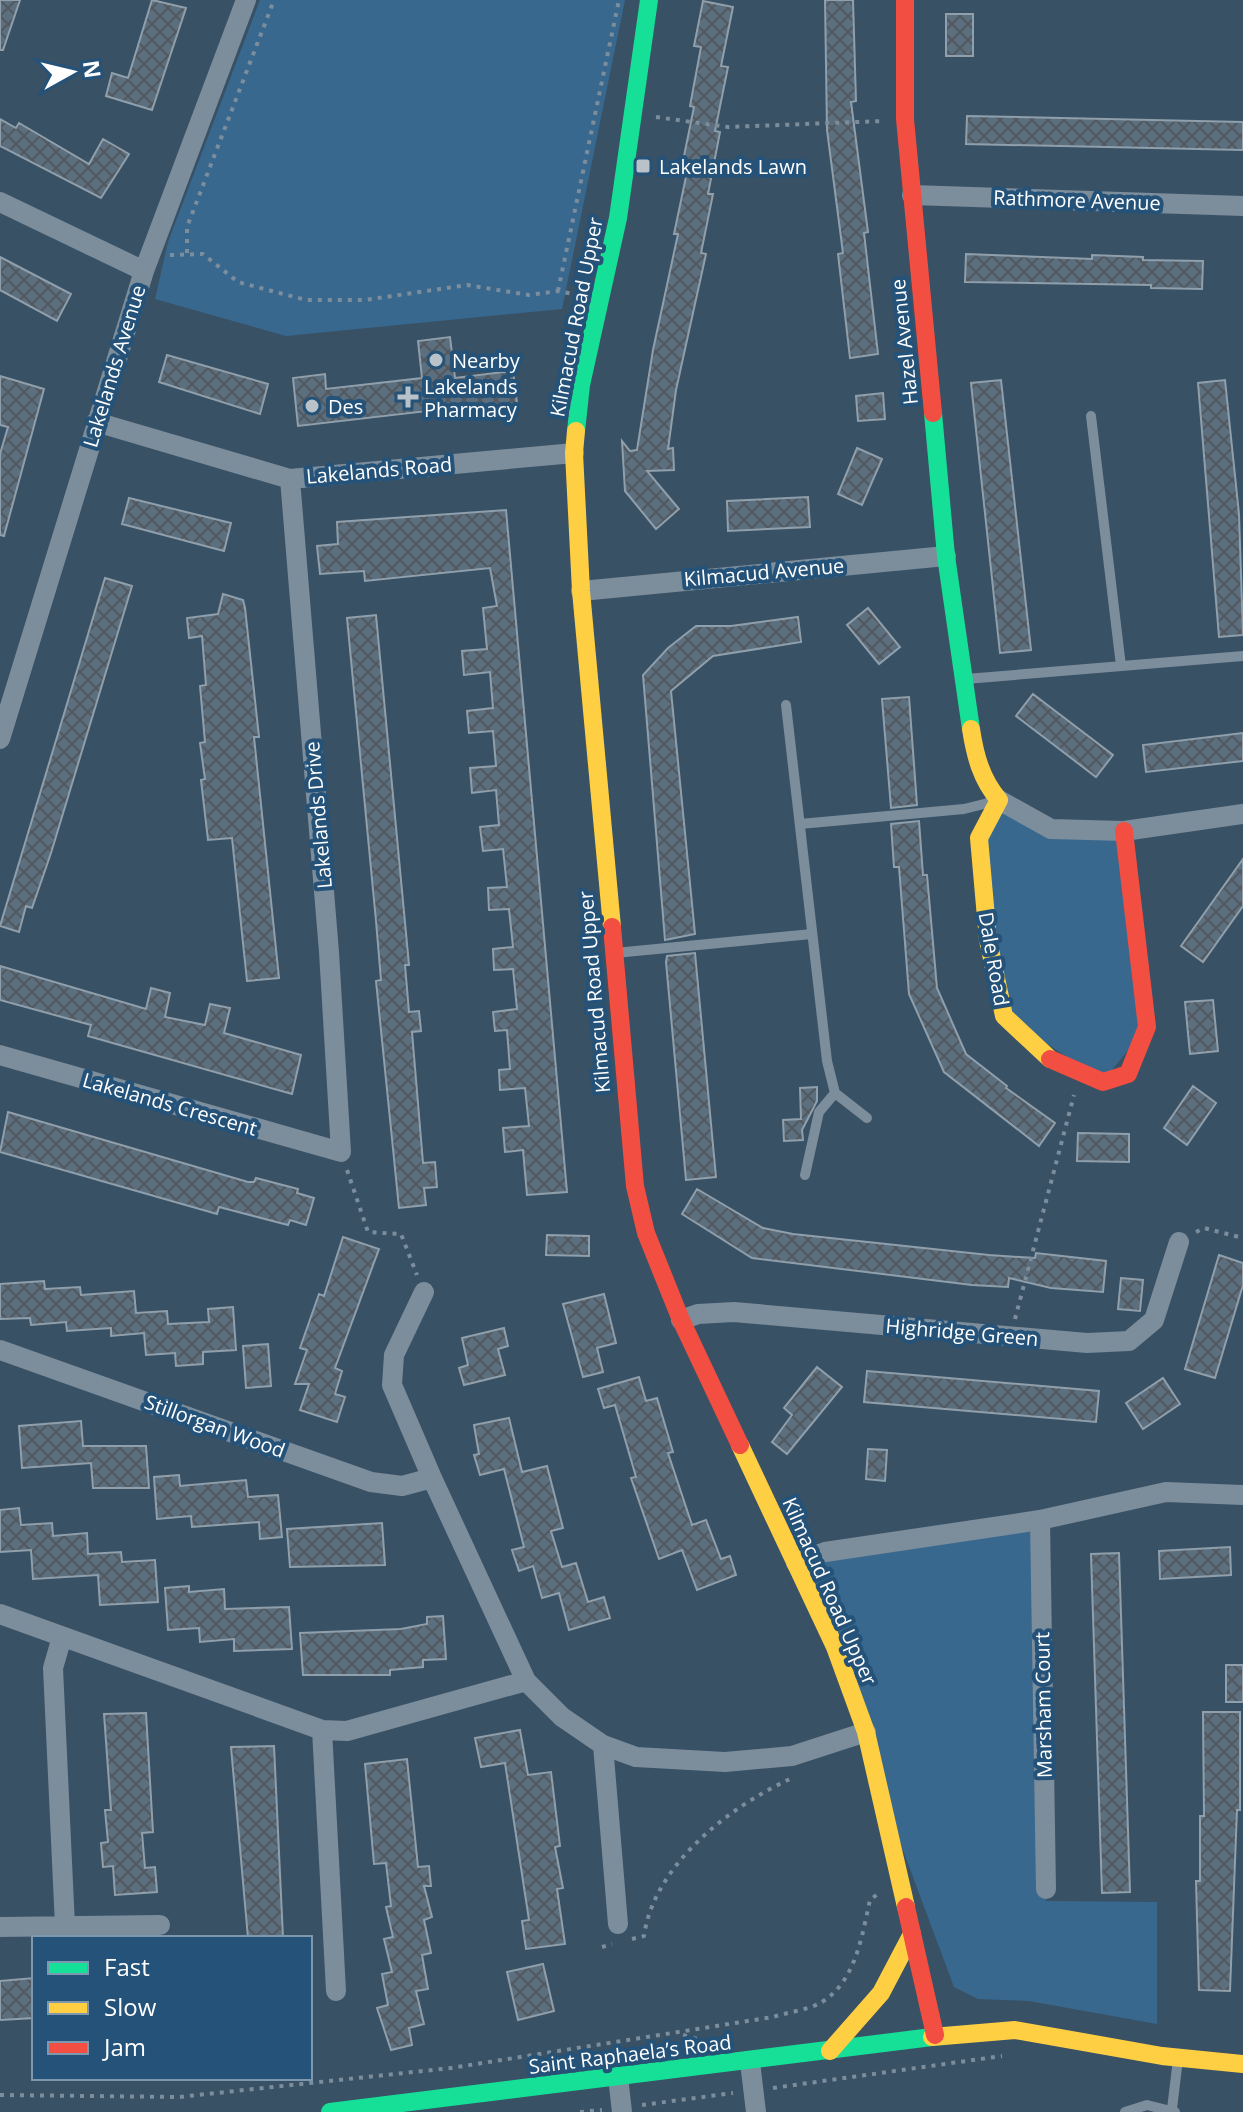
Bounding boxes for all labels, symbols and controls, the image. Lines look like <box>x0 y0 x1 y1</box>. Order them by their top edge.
north arrow <box>32 32 112 112</box>
text: N <box>77 58 109 80</box>
place label: Lakelands Lawn <box>659 153 807 180</box>
marker: Lakelands Lawn <box>634 157 652 175</box>
street label: Rathmore Avenue <box>993 184 1161 216</box>
street label: Kilmacud Road Upper <box>543 215 609 419</box>
street label: Hazel Avenue <box>884 278 924 406</box>
street label: Lakelands Avenue <box>76 282 152 450</box>
place label: Nearby <box>452 347 521 374</box>
marker: Nearby <box>427 351 445 369</box>
place label: Lakelands Pharmacy <box>424 373 518 423</box>
marker: Lakelands Pharmacy <box>399 388 417 406</box>
place label: Des <box>328 393 363 420</box>
marker: Des <box>303 397 321 415</box>
street label: Lakelands Road <box>305 450 453 490</box>
street label: Kilmacud Avenue <box>683 552 845 592</box>
street label: Lakelands Drive <box>298 740 338 890</box>
street label: Kilmacud Road Upper <box>572 890 616 1094</box>
street label: Dale Road <box>972 910 1016 1008</box>
street label: Lakelands Crescent <box>80 1066 260 1142</box>
street label: Highridge Green <box>885 1312 1039 1352</box>
street label: Stillorgan Wood <box>141 1388 289 1464</box>
street label: Kilmacud Road Upper <box>776 1493 884 1689</box>
street label: Marsham Court <box>1028 1632 1058 1778</box>
legend <box>32 1936 312 2080</box>
text: Fast <box>104 1950 150 1983</box>
text: Slow <box>104 1990 157 2023</box>
street label: Saint Raphaela’s Road <box>527 2028 733 2080</box>
text: Jam <box>102 2030 146 2063</box>

